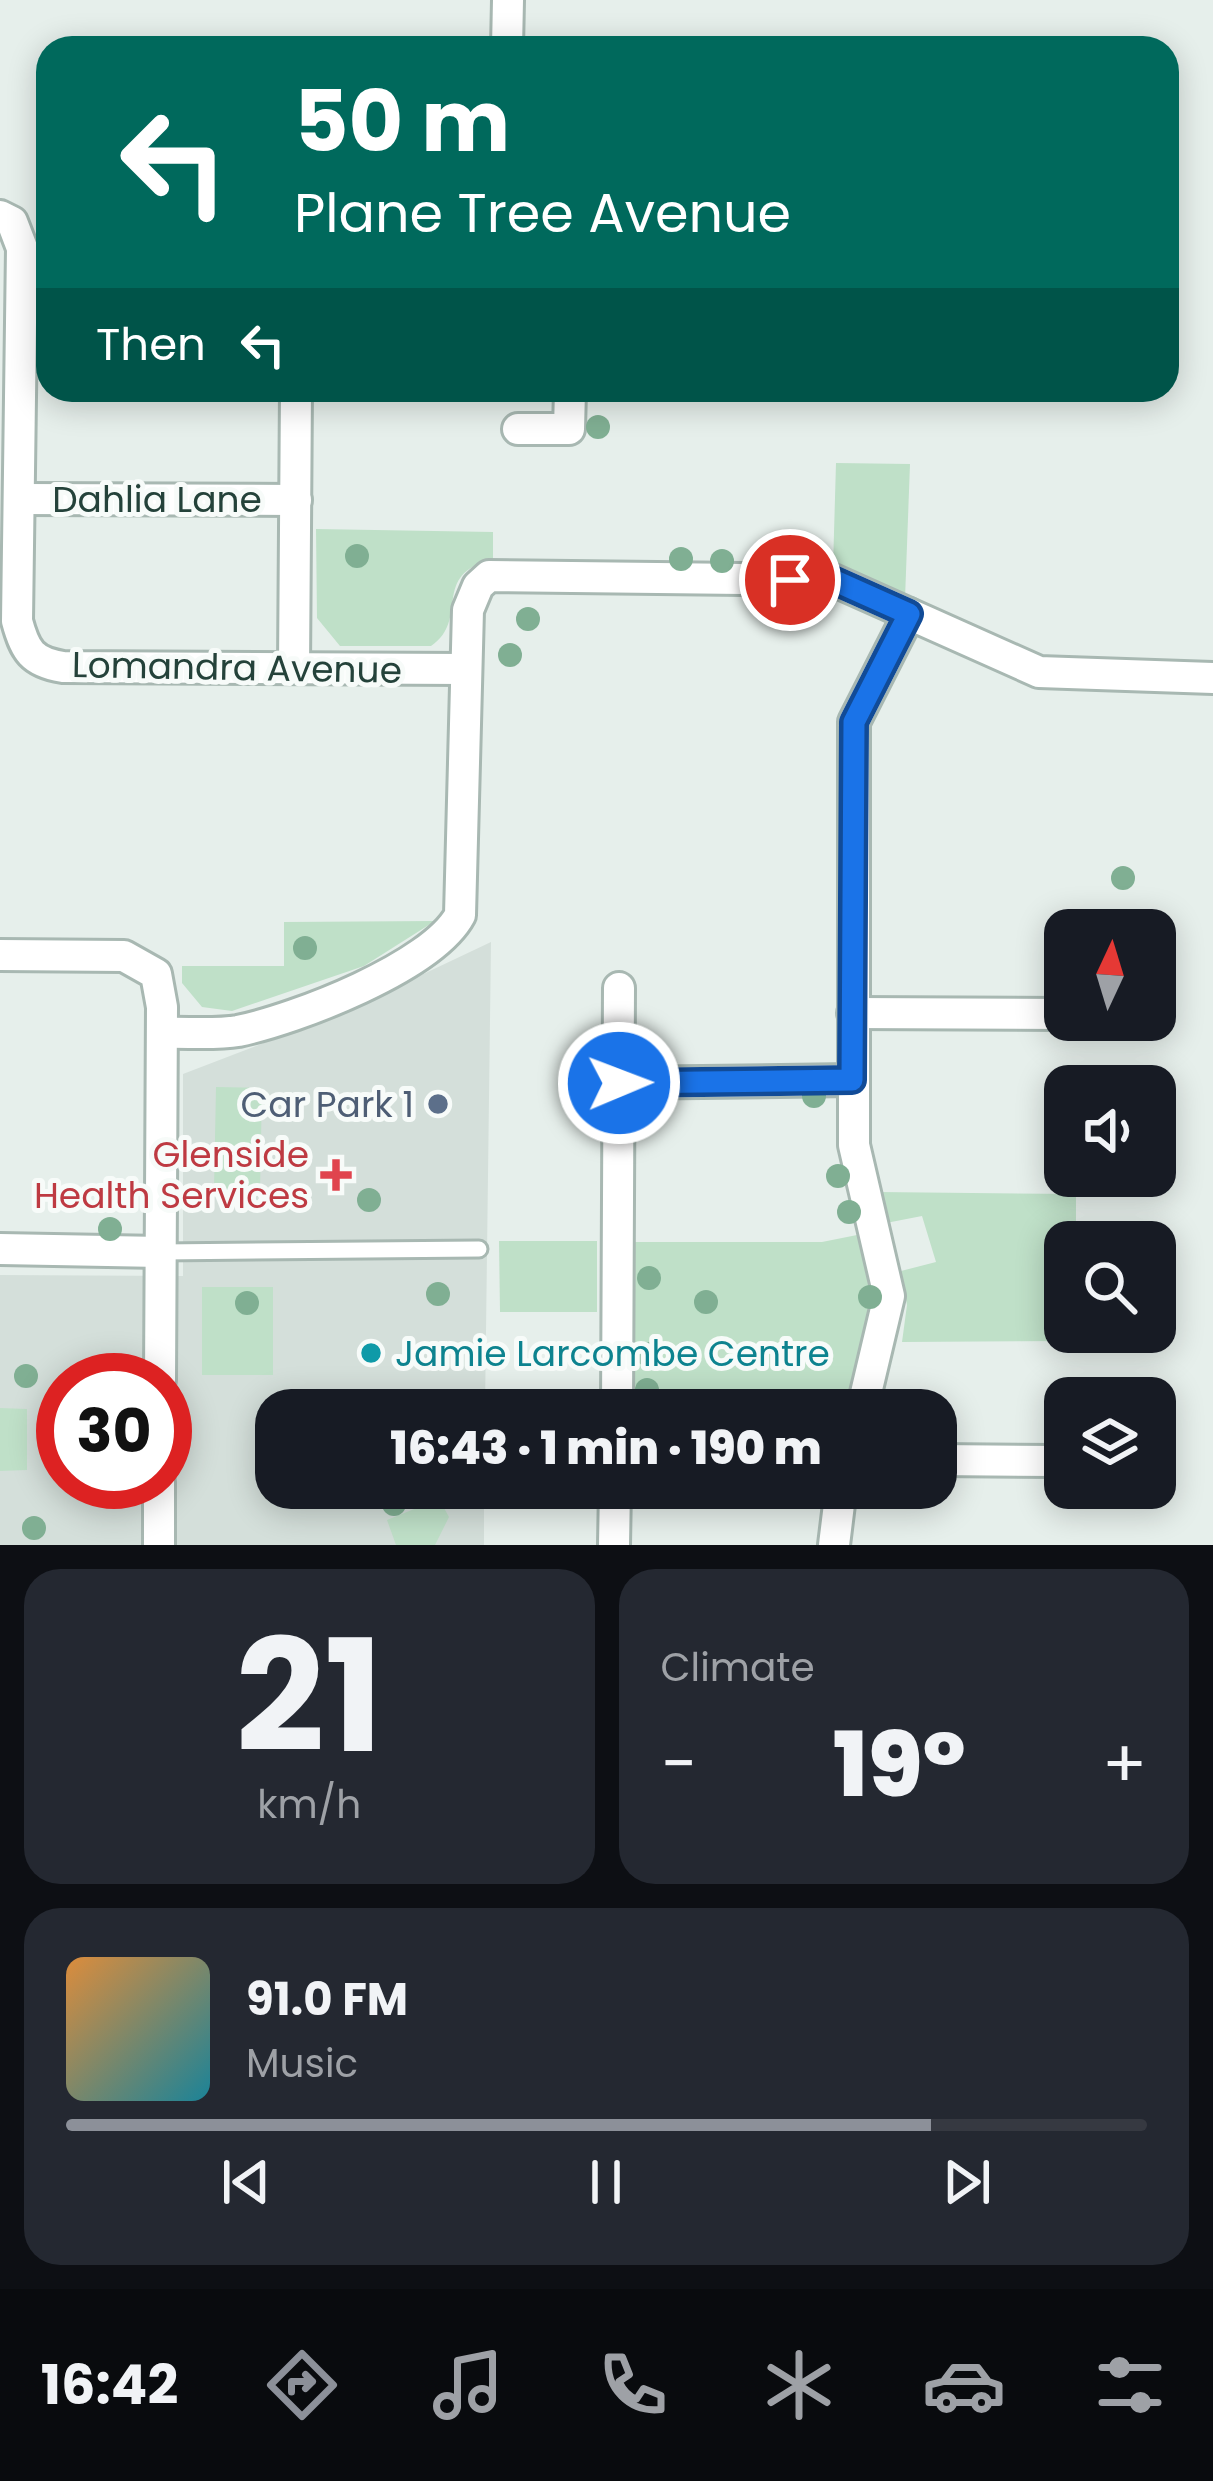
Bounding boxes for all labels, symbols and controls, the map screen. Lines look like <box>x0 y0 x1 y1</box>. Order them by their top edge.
text: 50 m <box>294 63 510 180</box>
icon: left <box>96 84 252 240</box>
text: Plane Tree Avenue <box>294 175 791 251</box>
icon: left <box>230 312 296 378</box>
text: Then <box>96 313 206 376</box>
street label: Dahlia Lane <box>52 474 262 525</box>
pin <box>739 529 841 631</box>
icon: arrive <box>757 547 823 613</box>
street label: Lomandra Avenue <box>72 639 402 696</box>
north arrow <box>1044 909 1176 1041</box>
map controls <box>1044 909 1176 1509</box>
position arrow <box>556 1020 682 1146</box>
button: sound <box>1044 1065 1176 1197</box>
place label: Car Park 1 <box>241 1079 414 1130</box>
marker: Car Park 1 <box>425 1091 451 1117</box>
place label: Glenside Health Services <box>34 1129 309 1221</box>
marker: Glenside Health Services <box>320 1159 352 1191</box>
button: search <box>1044 1221 1176 1353</box>
place label: Jamie Larcombe Centre <box>395 1328 830 1379</box>
marker: Jamie Larcombe Centre <box>358 1340 384 1366</box>
speed limit sign: 30 <box>36 1353 192 1509</box>
button: layers <box>1044 1377 1176 1509</box>
text: 16:43 · 1 min · 190 m <box>390 1417 822 1480</box>
text: 21 <box>235 1587 383 1806</box>
text: Climate <box>661 1640 815 1695</box>
text: 19° <box>833 1701 966 1828</box>
text: − <box>661 1718 697 1810</box>
text: + <box>1102 1718 1147 1810</box>
text: km/h <box>257 1777 361 1832</box>
text: 91.0 FM <box>246 1968 408 2031</box>
text: Music <box>246 2036 358 2091</box>
icon: previous <box>213 2149 279 2215</box>
icon: pause <box>573 2149 639 2215</box>
icon: next <box>934 2149 1000 2215</box>
icon: directions <box>260 2343 344 2427</box>
icon: music <box>426 2343 510 2427</box>
icon: phone <box>591 2343 675 2427</box>
icon: climate <box>757 2343 841 2427</box>
icon: car <box>922 2343 1006 2427</box>
icon: filters <box>1088 2343 1172 2427</box>
text: 16:42 <box>41 2347 178 2423</box>

